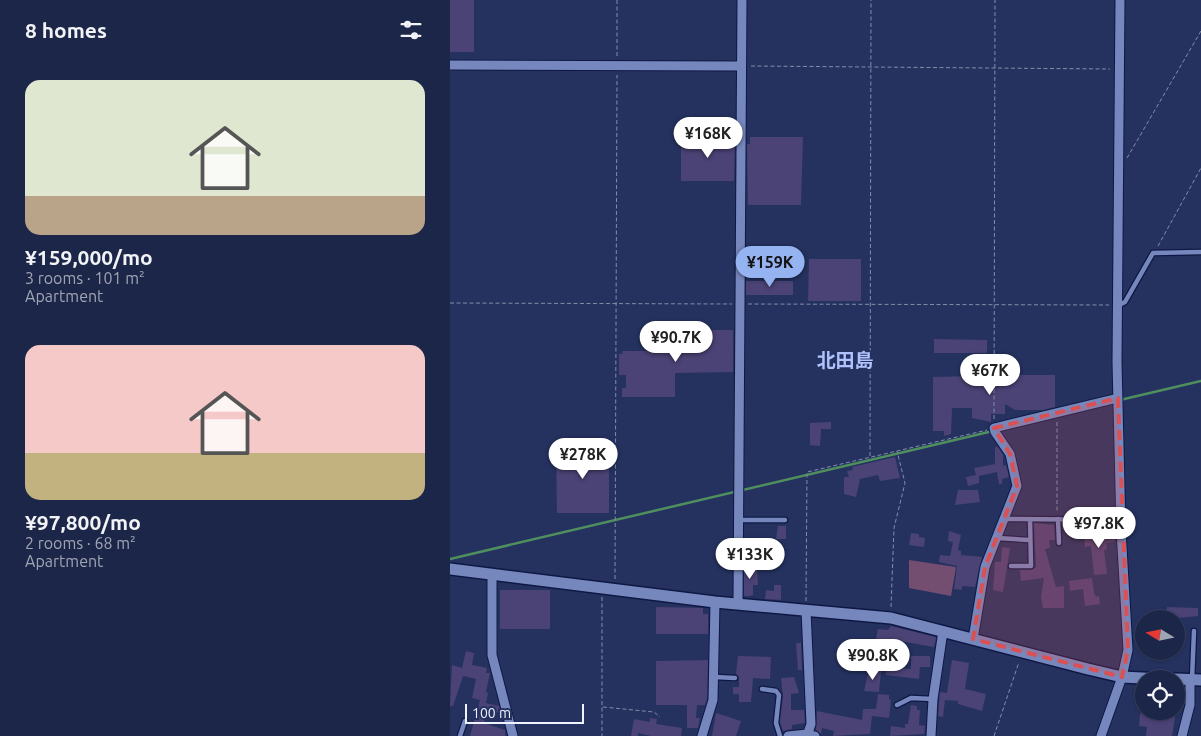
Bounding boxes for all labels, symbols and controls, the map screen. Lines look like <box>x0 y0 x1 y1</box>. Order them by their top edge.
icon: filters <box>397 16 425 44</box>
text: 8 homes <box>25 18 107 42</box>
icon: home <box>180 113 270 203</box>
pin: ¥168K <box>673 116 743 159</box>
text: ¥168K <box>685 124 731 142</box>
text: ¥159,000/mo <box>25 245 153 269</box>
pin: ¥159K <box>735 246 805 288</box>
text: ¥159K <box>747 253 793 271</box>
text: 3 rooms · 101 m² <box>25 269 145 287</box>
text: Apartment <box>25 287 103 305</box>
pin: ¥90.7K <box>635 320 717 363</box>
text: ¥90.7K <box>651 328 701 346</box>
district label: 北田島 <box>816 349 874 371</box>
pin: ¥67K <box>960 354 1020 396</box>
text: ¥67K <box>971 361 1009 379</box>
icon: home <box>180 378 270 468</box>
pin: ¥278K <box>548 438 618 480</box>
text: ¥278K <box>560 445 606 463</box>
pin: ¥97.8K <box>1058 506 1140 549</box>
text: ¥97,800/mo <box>25 510 141 534</box>
text: ¥97.8K <box>1074 514 1124 532</box>
text: 2 rooms · 68 m² <box>25 534 136 552</box>
pin: ¥133K <box>715 538 785 580</box>
text: ¥133K <box>727 545 773 563</box>
text: Apartment <box>25 552 103 570</box>
north arrow <box>1135 610 1185 660</box>
map controls <box>1135 610 1185 720</box>
pin: ¥90.8K <box>832 638 914 681</box>
text: ¥90.8K <box>848 646 898 664</box>
button: locate <box>1135 670 1185 720</box>
scale bar <box>465 701 584 724</box>
text: 100 m <box>472 705 511 721</box>

